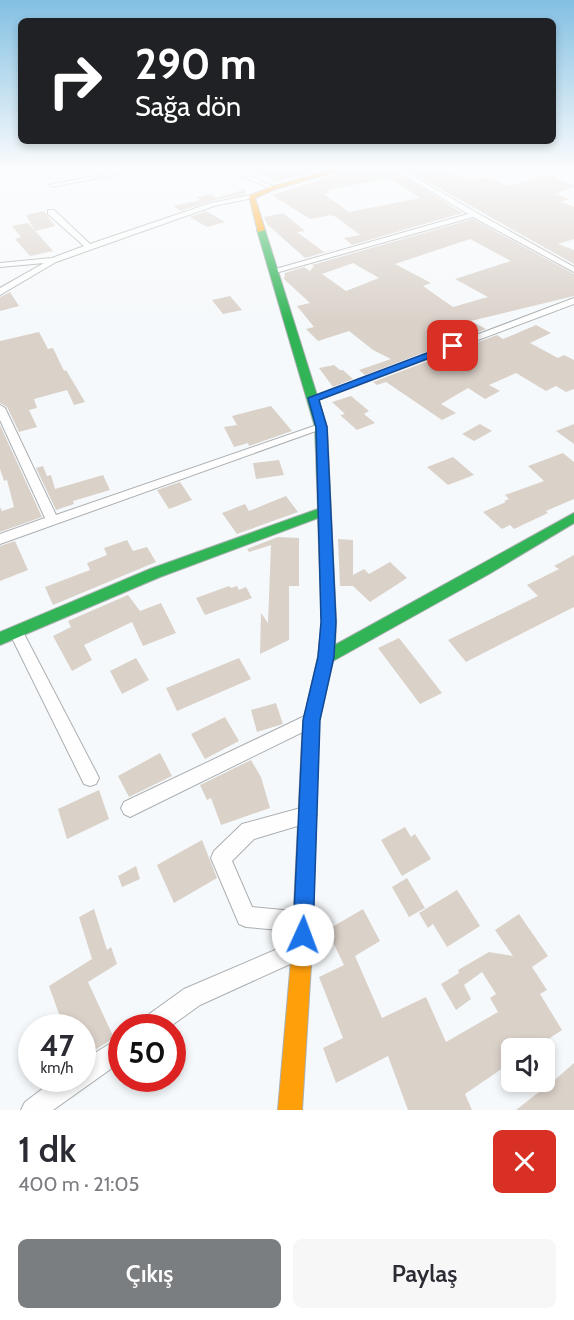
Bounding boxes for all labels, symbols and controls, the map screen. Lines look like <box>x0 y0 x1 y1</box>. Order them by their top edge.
text: 290 m <box>135 38 256 90</box>
icon: right <box>36 42 114 120</box>
text: Sağa dön <box>135 90 241 123</box>
pin <box>427 320 478 371</box>
icon: arrive <box>436 329 469 362</box>
position arrow <box>271 903 335 967</box>
speed limit sign: 50 <box>108 1014 186 1092</box>
text: 47 <box>40 1027 74 1064</box>
map controls <box>501 1038 555 1092</box>
button: sound <box>501 1038 555 1092</box>
text: km/h <box>41 1059 73 1077</box>
text: 1 dk <box>18 1127 76 1171</box>
button: close <box>493 1130 556 1193</box>
text: 400 m · 21:05 <box>18 1172 139 1196</box>
button: Çıkış <box>18 1239 281 1308</box>
button: Paylaş <box>293 1239 556 1308</box>

